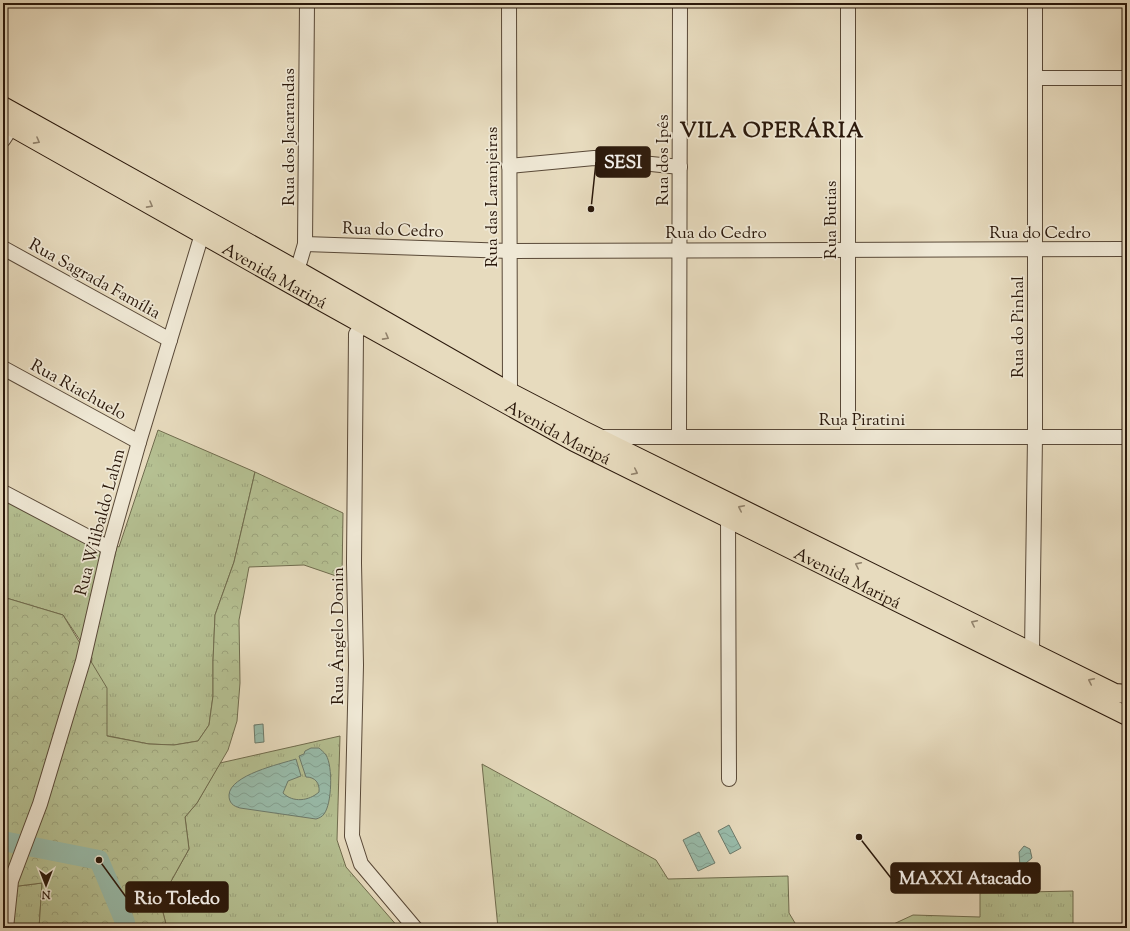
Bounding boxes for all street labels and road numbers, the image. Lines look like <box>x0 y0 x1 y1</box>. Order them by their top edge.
street label: Rua dos Jacarandas <box>278 68 302 206</box>
street label: Rua dos Ipês <box>652 114 676 206</box>
street label: Rua das Laranjeiras <box>481 126 505 267</box>
street label: Rua Butias <box>820 180 844 259</box>
street label: Rua do Cedro <box>342 217 444 245</box>
street label: Rua do Cedro <box>665 222 767 246</box>
street label: Rua do Cedro <box>989 222 1091 246</box>
street label: Rua Sagrada Família <box>24 234 164 326</box>
street label: Avenida Maripá <box>217 238 331 316</box>
street label: Rua do Pinhal <box>1007 276 1031 378</box>
street label: Rua Riachuelo <box>26 354 130 427</box>
street label: Avenida Maripá <box>500 396 614 472</box>
street label: Rua Piratini <box>819 409 905 433</box>
street label: Rua Wilibaldo Lahm <box>70 446 132 599</box>
street label: Avenida Maripá <box>789 543 905 616</box>
street label: Rua Ângelo Donin <box>327 567 351 705</box>

